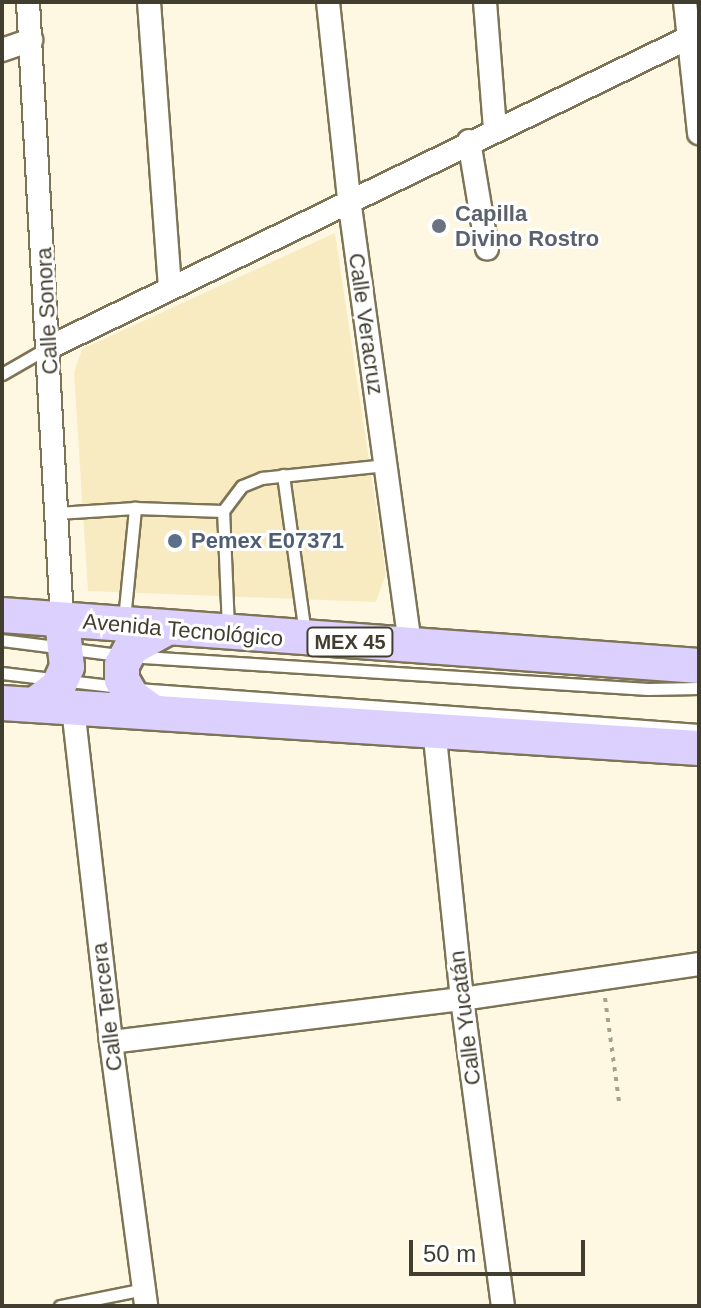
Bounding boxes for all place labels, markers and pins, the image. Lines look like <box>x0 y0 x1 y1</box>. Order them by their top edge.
place label: Capilla Divino Rostro <box>455 200 599 252</box>
marker: Capilla Divino Rostro <box>430 217 448 235</box>
place label: Pemex E07371 <box>191 528 344 554</box>
marker: Pemex E07371 <box>166 532 184 550</box>

